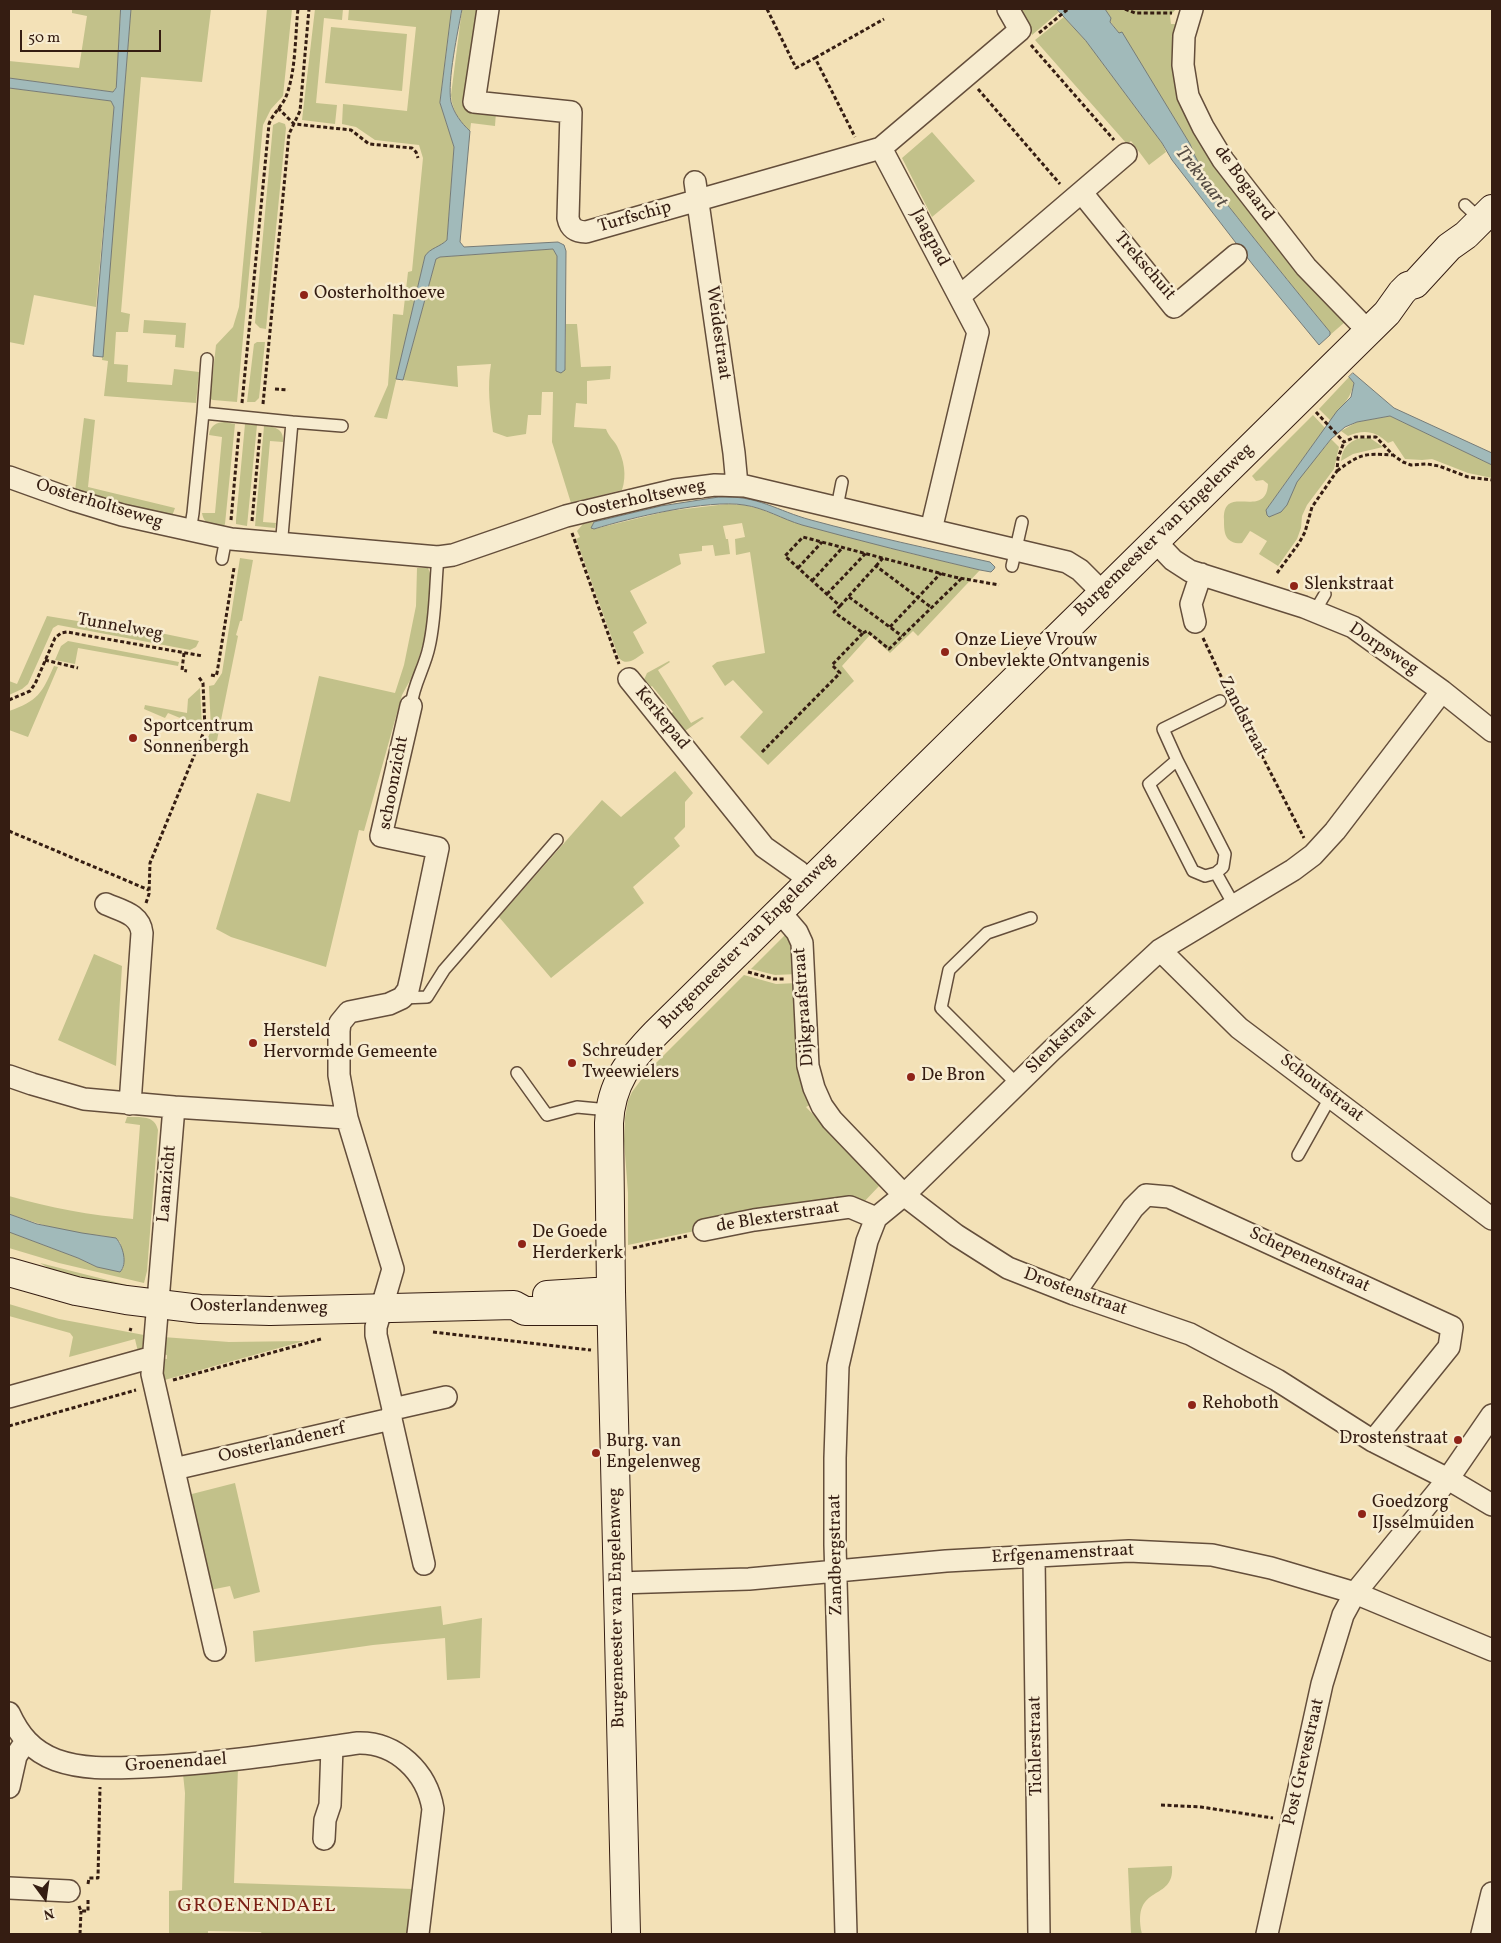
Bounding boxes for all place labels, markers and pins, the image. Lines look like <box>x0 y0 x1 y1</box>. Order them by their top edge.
place label: Oosterholthoeve <box>314 284 445 306</box>
marker: Oosterholthoeve <box>298 289 310 301</box>
place label: Slenkstraat <box>1304 575 1394 597</box>
marker: Slenkstraat <box>1288 580 1300 592</box>
place label: Onze Lieve Vrouw Onbevlekte Ontvangenis <box>955 631 1150 674</box>
marker: Onze Lieve Vrouw Onbevlekte Ontvangenis <box>939 646 951 658</box>
place label: Sportcentrum Sonnenbergh <box>143 717 254 760</box>
marker: Sportcentrum Sonnenbergh <box>127 732 139 744</box>
place label: Hersteld Hervormde Gemeente <box>263 1022 437 1064</box>
marker: Hersteld Hervormde Gemeente <box>247 1037 259 1049</box>
place label: Schreuder Tweewielers <box>582 1042 679 1084</box>
marker: Schreuder Tweewielers <box>566 1057 578 1069</box>
place label: De Bron <box>921 1066 985 1088</box>
marker: De Bron <box>905 1071 917 1083</box>
place label: De Goede Herderkerk <box>532 1223 623 1266</box>
marker: De Goede Herderkerk <box>516 1238 528 1250</box>
place label: Rehoboth <box>1202 1394 1279 1416</box>
marker: Rehoboth <box>1186 1399 1198 1411</box>
place label: Drostenstraat <box>1339 1429 1448 1451</box>
place label: Burg. van Engelenweg <box>606 1432 701 1475</box>
marker: Drostenstraat <box>1452 1434 1464 1446</box>
marker: Burg. van Engelenweg <box>590 1447 602 1459</box>
place label: Goedzorg IJsselmuiden <box>1372 1493 1475 1536</box>
marker: Goedzorg IJsselmuiden <box>1356 1508 1368 1520</box>

